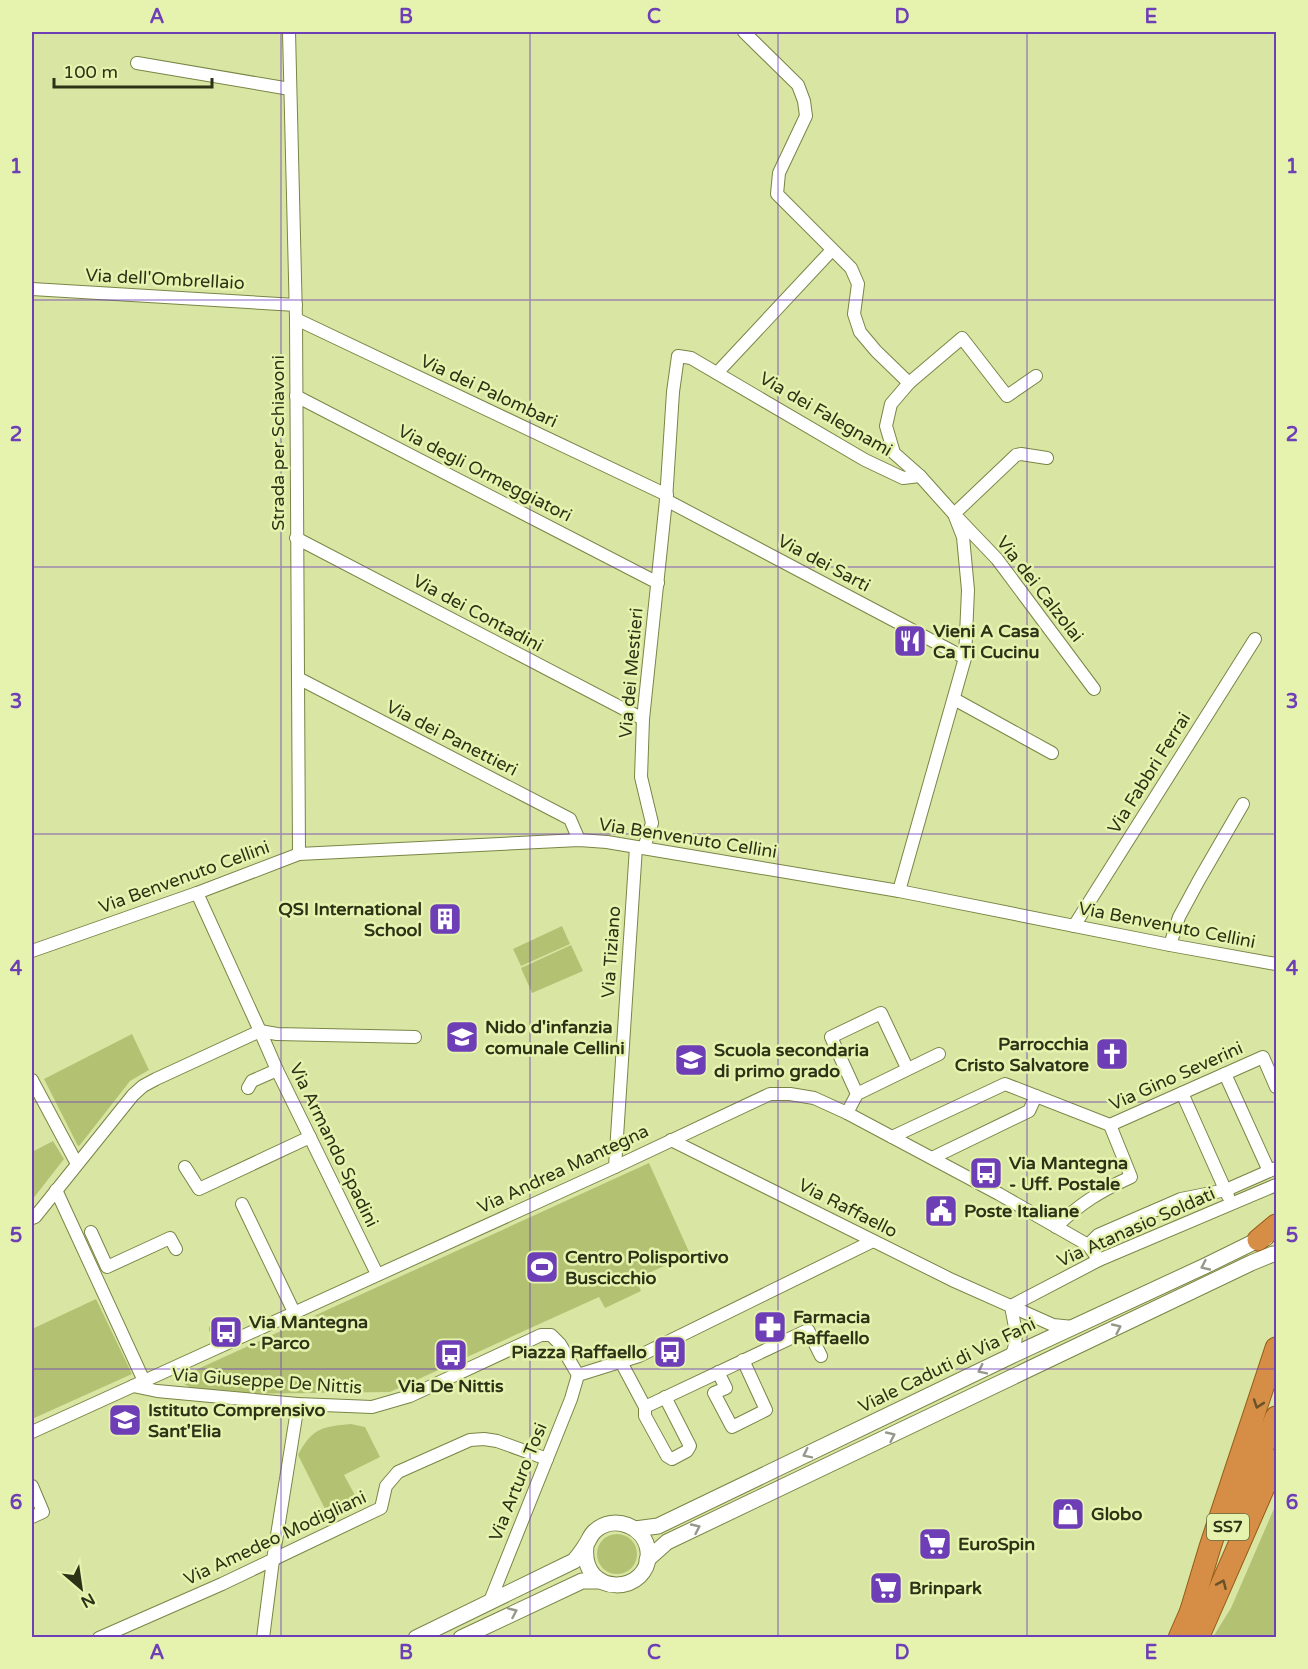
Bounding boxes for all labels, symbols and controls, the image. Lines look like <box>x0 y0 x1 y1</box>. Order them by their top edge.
text: A <box>150 5 165 29</box>
text: B <box>399 5 413 29</box>
text: C <box>647 5 661 29</box>
text: D <box>894 5 910 29</box>
text: E <box>1145 5 1158 29</box>
scale bar <box>54 51 212 89</box>
text: 100 m <box>63 61 118 83</box>
text: 1 <box>10 155 22 179</box>
text: 1 <box>1286 155 1298 179</box>
street label: Via dell'Ombrellaio <box>85 264 245 294</box>
street label: Via dei Palombari <box>417 350 561 432</box>
street label: Strada per Schiavoni <box>267 355 289 531</box>
street label: Via dei Falegnami <box>756 367 896 461</box>
street label: Via degli Ormeggiatori <box>394 420 576 526</box>
text: 2 <box>10 423 22 447</box>
text: 2 <box>1286 423 1298 447</box>
street label: Via dei Sarti <box>774 529 874 597</box>
street label: Via dei Calzolai <box>992 532 1088 646</box>
street label: Via dei Contadini <box>409 569 547 657</box>
street label: Via dei Mestieri <box>614 607 648 739</box>
place label: Vieni A Casa Ca Ti Cucinu <box>933 620 1040 663</box>
restaurant icon: Vieni A Casa Ca Ti Cucinu <box>892 623 928 659</box>
text: 3 <box>10 690 22 714</box>
text: 3 <box>1286 690 1298 714</box>
street label: Via dei Panettieri <box>382 695 522 781</box>
street label: Via Fabbri Ferrai <box>1103 708 1195 838</box>
street label: Via Benvenuto Cellini <box>597 813 779 863</box>
street label: Via Benvenuto Cellini <box>96 836 272 918</box>
street label: Via Benvenuto Cellini <box>1077 897 1257 953</box>
place label: QSI International School <box>278 898 422 941</box>
building icon: QSI International School <box>427 901 463 937</box>
street label: Via Tiziano <box>597 905 625 999</box>
text: 4 <box>10 957 23 981</box>
text: 4 <box>1286 957 1299 981</box>
place label: Nido d'infanzia comunale Cellini <box>485 1016 625 1059</box>
school or university icon: Nido d'infanzia comunale Cellini <box>444 1019 480 1055</box>
place label: Parrocchia Cristo Salvatore <box>955 1033 1089 1076</box>
church icon: Parrocchia Cristo Salvatore <box>1094 1036 1130 1072</box>
street label: Via Gino Severini <box>1106 1037 1246 1115</box>
place label: Scuola secondaria di primo grado <box>714 1039 869 1082</box>
school or university icon: Scuola secondaria di primo grado <box>673 1042 709 1078</box>
street label: Via Armando Spadini <box>285 1059 383 1231</box>
street label: Via Andrea Mantegna <box>474 1120 652 1218</box>
place label: Via Mantegna - Uff. Postale <box>1009 1152 1128 1195</box>
bus stop icon: Via Mantegna - Uff. Postale <box>968 1155 1004 1191</box>
street label: Via Raffaello <box>795 1174 901 1242</box>
street label: Via Atanasio Soldati <box>1054 1182 1218 1272</box>
public building icon: Poste Italiane <box>923 1193 959 1229</box>
place label: Poste Italiane <box>964 1200 1079 1222</box>
text: 5 <box>10 1224 22 1248</box>
text: 5 <box>1286 1224 1298 1248</box>
place label: Centro Polisportivo Buscicchio <box>565 1246 729 1289</box>
sports icon: Centro Polisportivo Buscicchio <box>524 1249 560 1285</box>
one-way arrow <box>1201 1258 1212 1270</box>
place label: Farmacia Raffaello <box>793 1306 870 1349</box>
pharmacy icon: Farmacia Raffaello <box>752 1309 788 1345</box>
place label: Via Mantegna - Parco <box>249 1311 368 1354</box>
street label: Viale Caduti di Via Fani <box>855 1312 1039 1418</box>
bus stop icon: Via Mantegna - Parco <box>208 1314 244 1350</box>
one-way arrow <box>1110 1323 1121 1335</box>
bus stop icon: Piazza Raffaello <box>652 1334 688 1370</box>
bus stop icon: Via De Nittis <box>433 1337 469 1373</box>
place label: Piazza Raffaello <box>511 1341 647 1363</box>
one-way arrow <box>978 1362 989 1374</box>
street label: Via Giuseppe De Nittis <box>171 1363 363 1399</box>
place label: Via De Nittis <box>398 1375 504 1397</box>
one-way arrow <box>1253 1398 1266 1409</box>
place label: Istituto Comprensivo Sant'Elia <box>148 1399 325 1442</box>
school or university icon: Istituto Comprensivo Sant'Elia <box>107 1402 143 1438</box>
street label: Via Arturo Tosi <box>484 1420 552 1544</box>
one-way arrow <box>884 1431 895 1443</box>
one-way arrow <box>802 1447 813 1459</box>
street label: Via Amedeo Modigliani <box>180 1486 370 1590</box>
text: 6 <box>10 1491 22 1515</box>
text: 6 <box>1286 1491 1298 1515</box>
shop icon: Globo <box>1050 1496 1086 1532</box>
place label: Globo <box>1091 1503 1142 1525</box>
road number: SS7 <box>1207 1514 1249 1540</box>
one-way arrow <box>689 1524 700 1536</box>
supermarket icon: EuroSpin <box>917 1526 953 1562</box>
place label: EuroSpin <box>958 1533 1035 1555</box>
north arrow <box>51 1558 111 1618</box>
supermarket icon: Brinpark <box>868 1570 904 1606</box>
place label: Brinpark <box>909 1577 982 1599</box>
one-way arrow <box>1214 1579 1226 1590</box>
text: N <box>77 1588 98 1612</box>
one-way arrow <box>507 1608 518 1620</box>
text: A <box>150 1641 165 1665</box>
text: B <box>399 1641 413 1665</box>
text: C <box>647 1641 661 1665</box>
text: D <box>894 1641 910 1665</box>
text: E <box>1145 1641 1158 1665</box>

